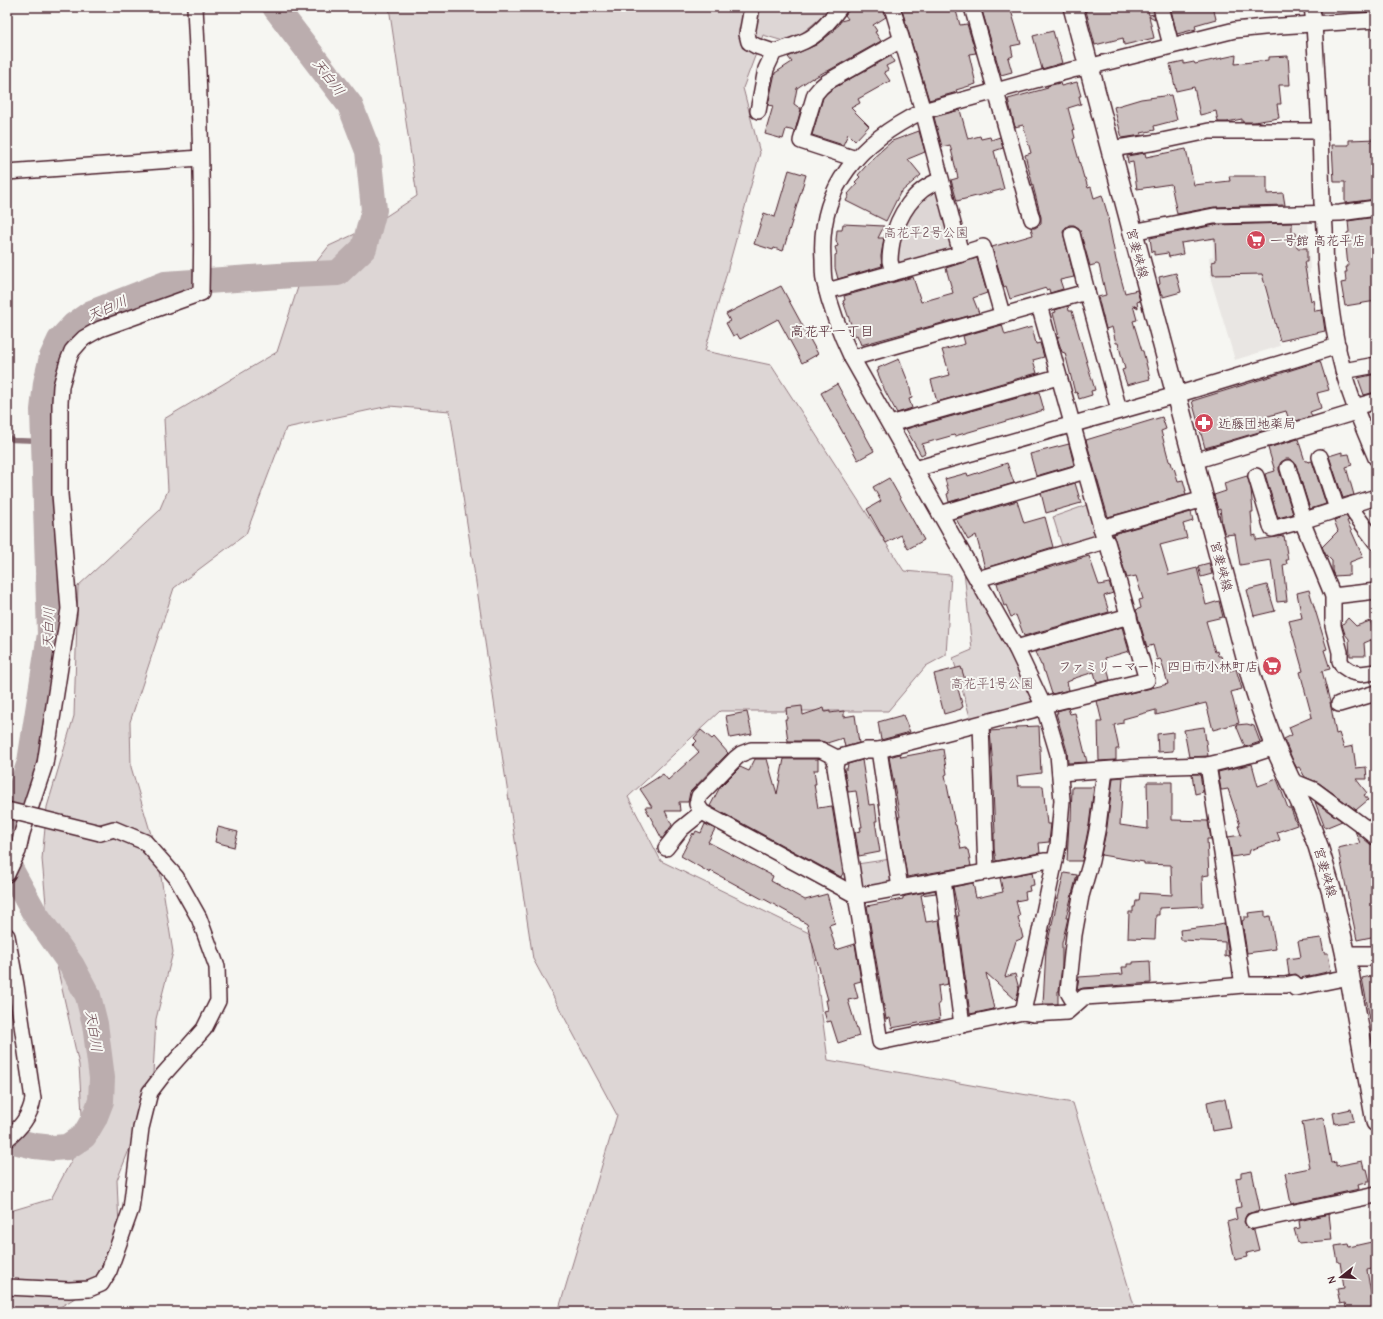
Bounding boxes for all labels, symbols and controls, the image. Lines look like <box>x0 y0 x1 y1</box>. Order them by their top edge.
water label: 天白川 <box>309 55 348 99</box>
park label: 高花平2号公園 <box>884 225 968 240</box>
street label: 宮妻峡線 <box>1124 226 1152 281</box>
supermarket icon: 一号館 高花平店 <box>1245 229 1267 251</box>
place label: 一号館 高花平店 <box>1270 233 1365 248</box>
water label: 天白川 <box>85 292 130 325</box>
district label: 高花平一丁目 <box>790 323 874 340</box>
pharmacy icon: 近藤団地薬局 <box>1193 412 1215 434</box>
place label: 近藤団地薬局 <box>1218 416 1296 431</box>
street label: 宮妻峡線 <box>1208 539 1236 594</box>
water label: 天白川 <box>39 607 58 649</box>
supermarket icon: ファミリーマート 四日市小林町店 <box>1261 655 1283 677</box>
place label: ファミリーマート 四日市小林町店 <box>1058 659 1258 674</box>
park label: 高花平1号公園 <box>950 676 1034 691</box>
street label: 宮妻峡線 <box>1311 845 1340 900</box>
water label: 天白川 <box>82 1009 105 1053</box>
north arrow <box>1321 1257 1361 1297</box>
text: N <box>1325 1274 1339 1285</box>

